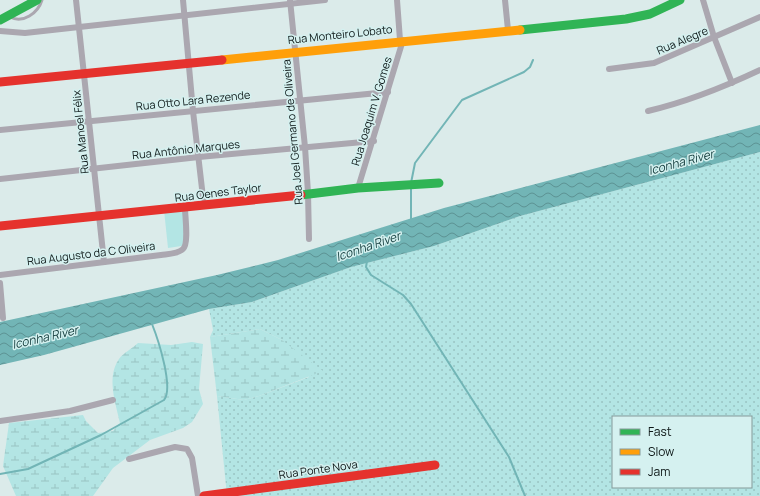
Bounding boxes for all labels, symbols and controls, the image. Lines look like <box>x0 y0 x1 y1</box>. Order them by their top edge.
street label: Rua Monteiro Lobato <box>287 21 394 47</box>
street label: Rua Alegre <box>654 22 711 58</box>
street label: Rua Joaquim V. Gomes <box>347 54 395 167</box>
street label: Rua Joel Germano de Oliveira <box>278 59 306 205</box>
street label: Rua Otto Lara Rezende <box>135 86 251 113</box>
street label: Rua Manoel Félix <box>68 89 92 175</box>
street label: Rua Antônio Marques <box>131 136 241 162</box>
water label: Iconha River <box>646 145 717 179</box>
street label: Rua Oenes Taylor <box>174 179 262 205</box>
water label: Iconha River <box>333 226 404 265</box>
street label: Rua Augusto da C Oliveira <box>26 238 156 268</box>
water label: Iconha River <box>10 321 81 353</box>
legend <box>612 416 752 488</box>
text: Fast <box>648 423 672 440</box>
text: Slow <box>648 443 674 460</box>
street label: Rua Ponte Nova <box>278 456 358 482</box>
text: Jam <box>648 463 670 480</box>

